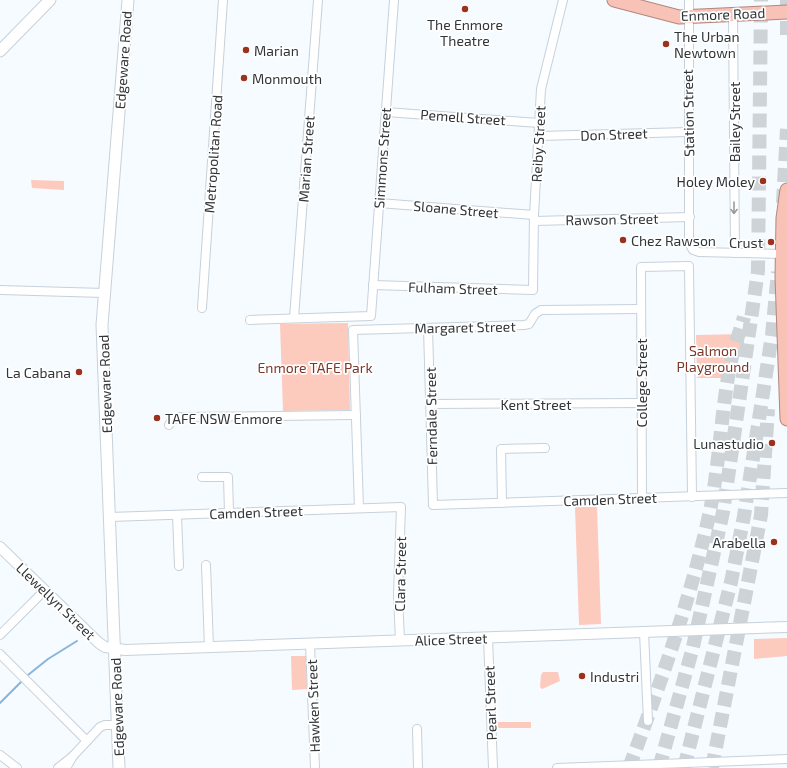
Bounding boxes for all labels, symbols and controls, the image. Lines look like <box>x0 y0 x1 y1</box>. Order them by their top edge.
marker: The Enmore Theatre <box>460 4 470 14</box>
street label: Enmore Road <box>680 4 766 24</box>
street label: Edgeware Road <box>111 10 135 110</box>
place label: The Enmore Theatre <box>427 16 503 49</box>
place label: The Urban Newtown <box>674 28 740 61</box>
marker: The Urban Newtown <box>661 39 671 49</box>
place label: Marian <box>254 42 299 59</box>
marker: Marian <box>241 45 251 55</box>
street label: Station Street <box>679 69 697 157</box>
place label: Monmouth <box>252 70 322 87</box>
marker: Monmouth <box>239 73 249 83</box>
street label: Bailey Street <box>726 82 743 162</box>
street label: Metropolitan Road <box>200 94 226 214</box>
street label: Reiby Street <box>528 105 548 183</box>
street label: Pemell Street <box>420 106 506 128</box>
street label: Simmons Street <box>370 107 394 209</box>
street label: Marian Street <box>294 115 318 203</box>
street label: Don Street <box>580 124 648 144</box>
place label: Holey Moley <box>677 173 756 190</box>
marker: Holey Moley <box>758 176 768 186</box>
street label: Sloane Street <box>413 197 499 221</box>
one-way arrow <box>730 201 738 214</box>
street label: Rawson Street <box>565 210 659 228</box>
place label: Chez Rawson <box>631 232 716 249</box>
place label: Crust <box>729 234 763 251</box>
marker: Chez Rawson <box>618 235 628 245</box>
marker: Crust <box>766 237 776 247</box>
street label: Fulham Street <box>408 278 498 298</box>
street label: Margaret Street <box>414 318 516 336</box>
street label: Edgeware Road <box>95 334 115 434</box>
street label: College Street <box>633 338 650 428</box>
park label: Salmon Playground <box>677 342 749 375</box>
park label: Enmore TAFE Park <box>257 359 373 376</box>
place label: La Cabana <box>6 364 71 381</box>
marker: La Cabana <box>74 367 84 377</box>
street label: Ferndale Street <box>422 367 440 465</box>
street label: Kent Street <box>500 396 572 413</box>
place label: TAFE NSW Enmore <box>165 410 283 427</box>
marker: TAFE NSW Enmore <box>152 413 162 423</box>
place label: Lunastudio <box>693 435 764 452</box>
marker: Lunastudio <box>767 438 777 448</box>
street label: Camden Street <box>563 489 657 509</box>
street label: Camden Street <box>209 502 303 522</box>
place label: Arabella <box>712 534 766 551</box>
street label: Clara Street <box>391 536 409 612</box>
marker: Arabella <box>769 537 779 547</box>
street label: Llewellyn Street <box>13 559 99 643</box>
street label: Alice Street <box>414 629 488 649</box>
street label: Edgeware Road <box>107 657 127 757</box>
street label: Hawken Street <box>303 659 323 753</box>
street label: Pearl Street <box>480 665 500 741</box>
place label: Industri <box>590 668 639 685</box>
marker: Industri <box>577 671 587 681</box>

